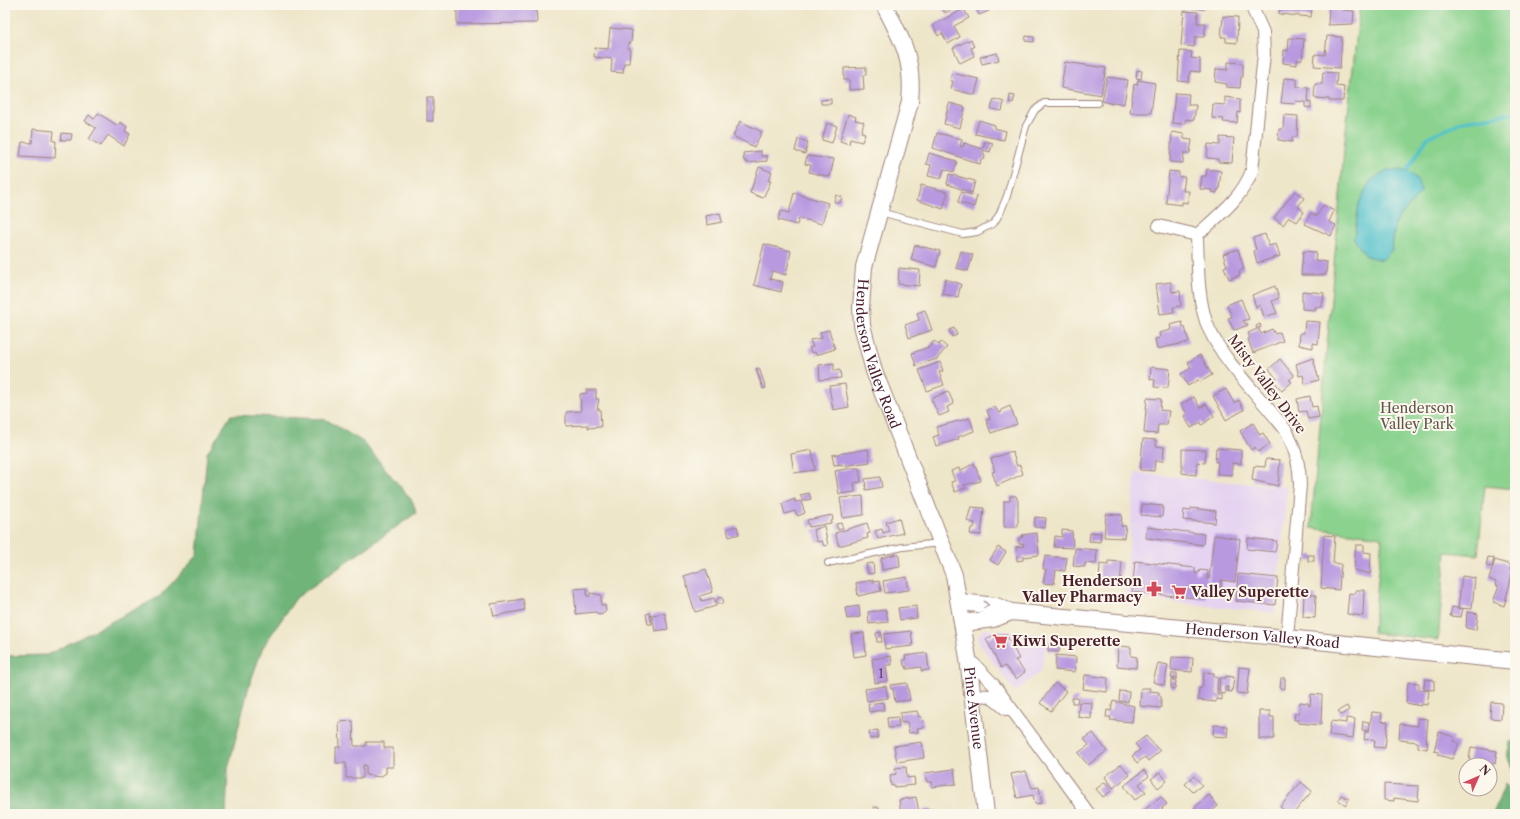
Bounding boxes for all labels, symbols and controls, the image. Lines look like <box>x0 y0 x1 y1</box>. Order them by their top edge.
street label: Henderson Valley Road <box>852 278 905 432</box>
street label: Misty Valley Drive <box>1224 331 1310 437</box>
park label: Henderson Valley Park <box>1379 399 1455 433</box>
place label: Henderson Valley Pharmacy <box>1021 572 1142 606</box>
pharmacy icon: Henderson Valley Pharmacy <box>1145 580 1163 598</box>
supermarket icon: Valley Superette <box>1170 583 1188 601</box>
place label: Valley Superette <box>1190 583 1309 601</box>
one-way arrow <box>983 600 989 609</box>
street label: Henderson Valley Road <box>1184 619 1341 652</box>
supermarket icon: Kiwi Superette <box>991 632 1009 650</box>
place label: Kiwi Superette <box>1012 632 1120 650</box>
house number: 1 <box>878 666 884 681</box>
street label: Pine Avenue <box>960 666 987 750</box>
north arrow <box>1458 757 1498 797</box>
text: N <box>1477 762 1494 779</box>

